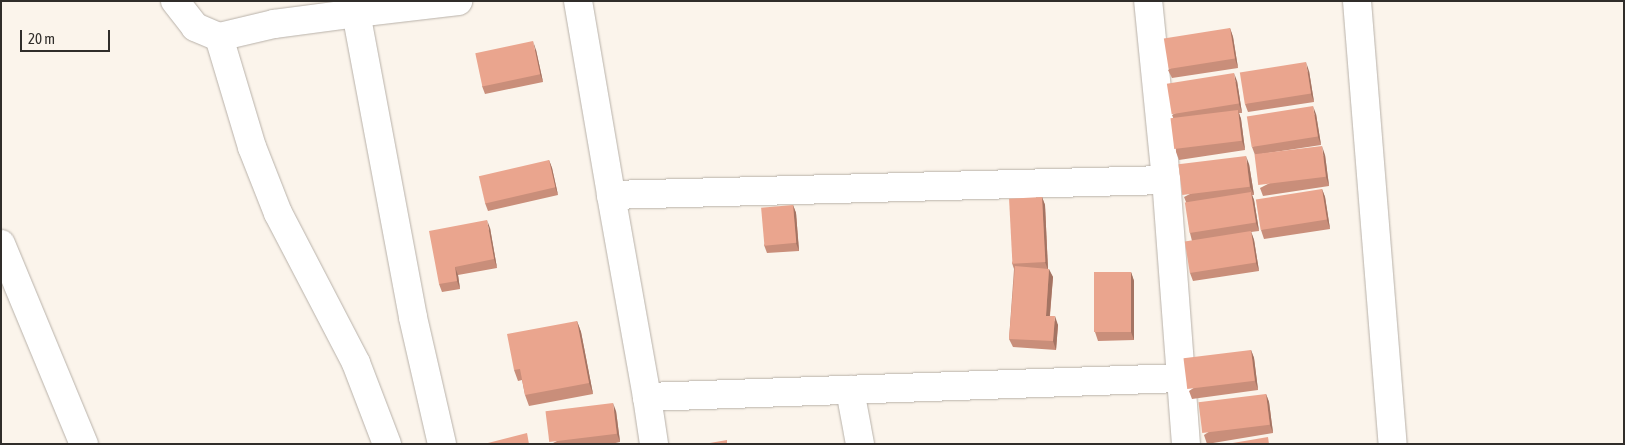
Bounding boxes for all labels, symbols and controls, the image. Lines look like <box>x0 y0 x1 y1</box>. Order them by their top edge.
scale bar <box>22 20 112 52</box>
text: 20 m <box>28 30 55 47</box>

